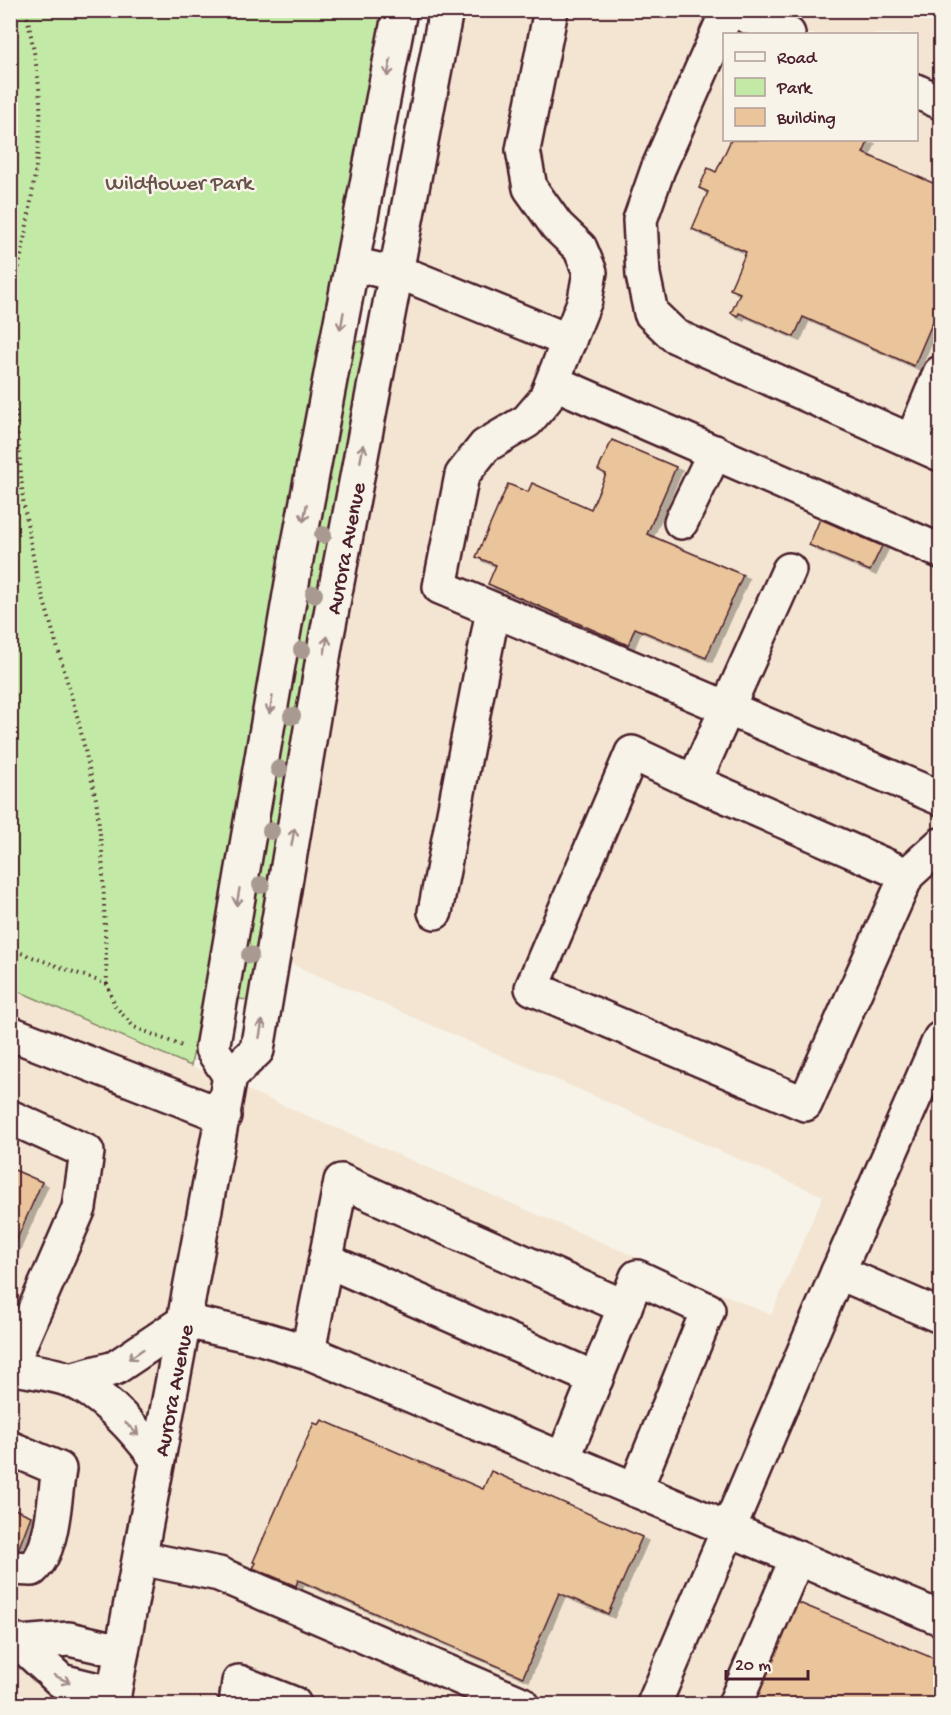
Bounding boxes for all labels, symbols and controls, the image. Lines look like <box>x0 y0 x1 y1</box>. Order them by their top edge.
legend <box>723 33 918 141</box>
text: Road <box>777 49 818 70</box>
one-way arrow <box>383 58 394 77</box>
text: Park <box>776 79 813 100</box>
text: Building <box>776 109 836 130</box>
park label: Wildflower Park <box>105 172 255 198</box>
one-way arrow <box>336 311 347 331</box>
one-way arrow <box>357 444 368 464</box>
street label: Aurora Avenue <box>322 480 374 617</box>
one-way arrow <box>299 503 310 522</box>
one-way arrow <box>320 636 331 655</box>
one-way arrow <box>265 695 276 714</box>
one-way arrow <box>288 828 299 848</box>
one-way arrow <box>233 887 244 906</box>
one-way arrow <box>255 1020 266 1040</box>
street label: Aurora Avenue <box>150 1322 202 1459</box>
one-way arrow <box>128 1348 145 1360</box>
one-way arrow <box>125 1422 140 1436</box>
scale bar <box>726 1643 808 1681</box>
text: 20 m <box>735 1656 771 1677</box>
one-way arrow <box>52 1673 70 1685</box>

